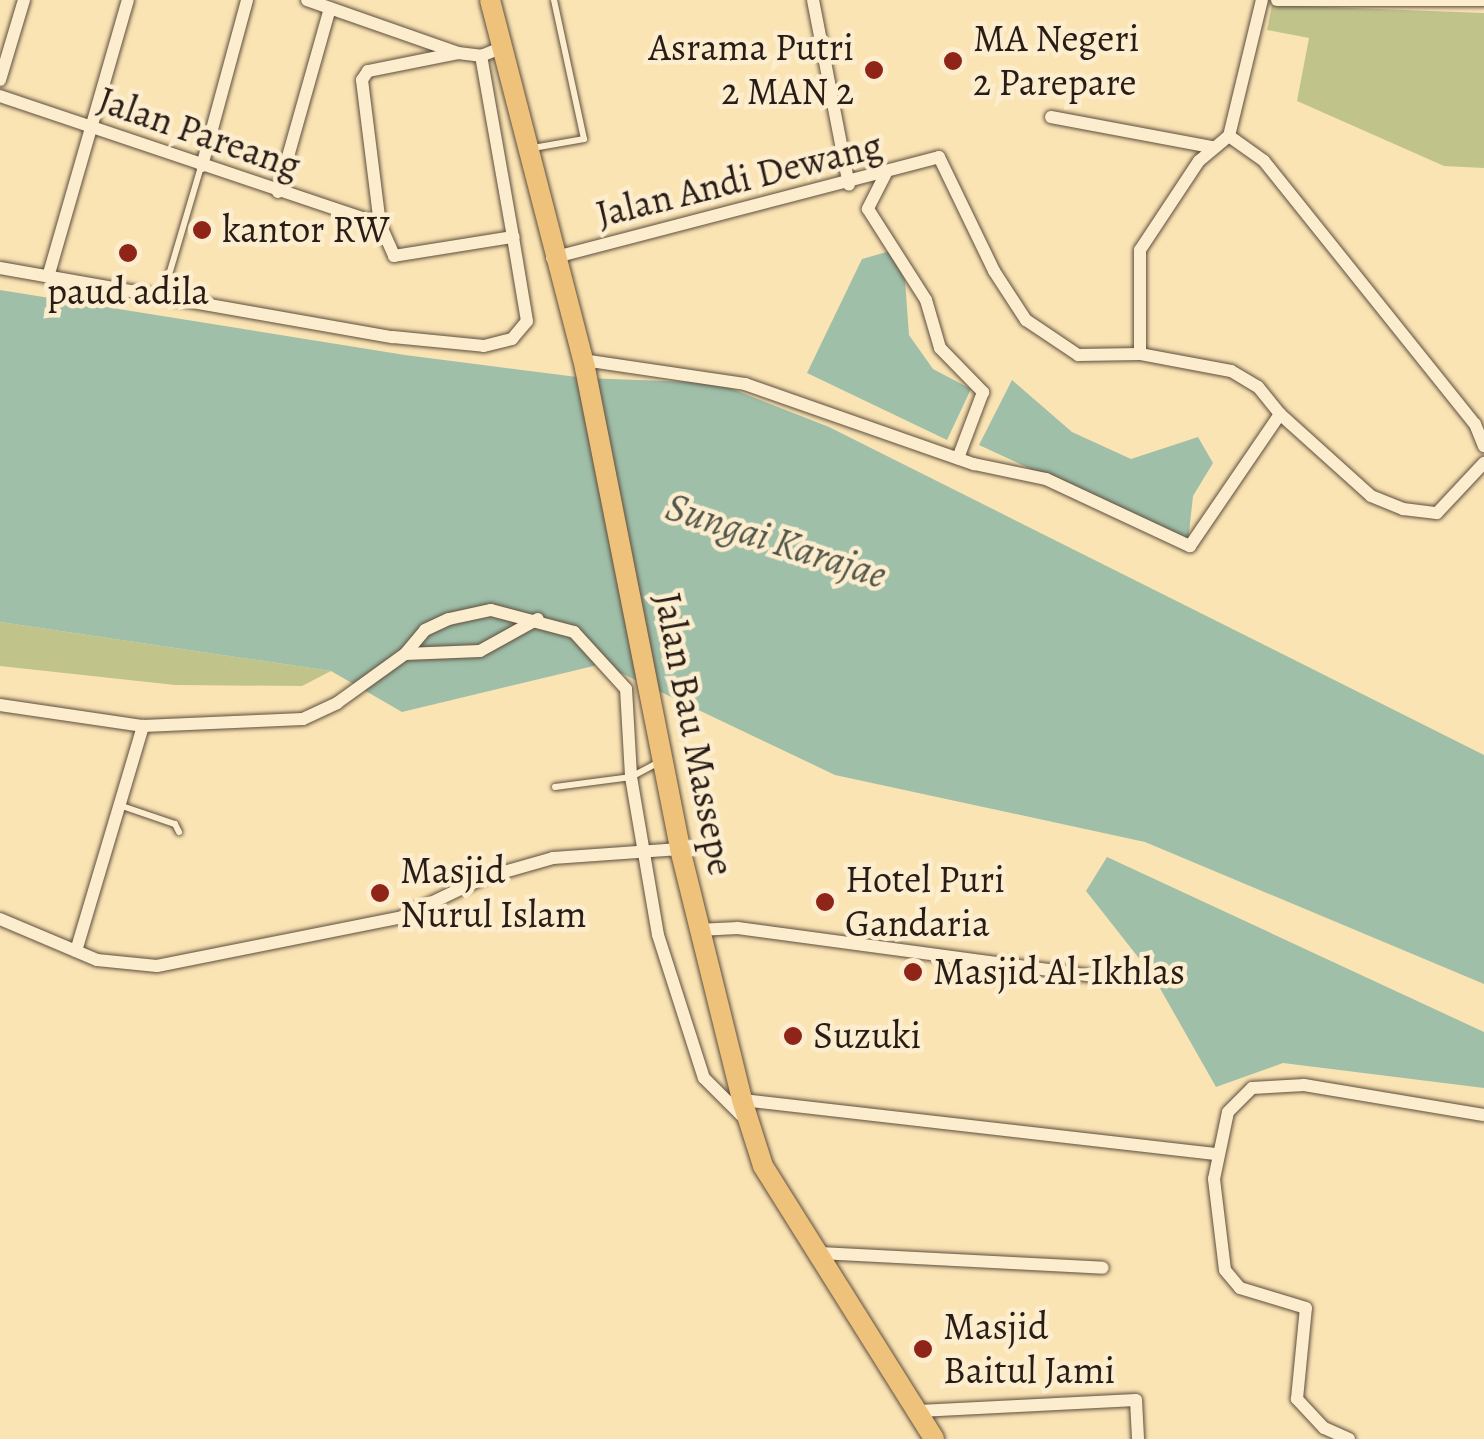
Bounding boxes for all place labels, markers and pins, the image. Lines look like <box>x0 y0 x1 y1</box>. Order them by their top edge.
place label: MA Negeri 2 Parepare <box>973 16 1139 105</box>
place label: Asrama Putri 2 MAN 2 <box>648 25 854 114</box>
marker: MA Negeri 2 Parepare <box>942 50 964 72</box>
marker: Asrama Putri 2 MAN 2 <box>863 59 885 81</box>
place label: kantor RW <box>222 207 390 253</box>
marker: kantor RW <box>191 219 213 241</box>
marker: paud adila <box>117 242 139 264</box>
place label: paud adila <box>47 269 209 315</box>
place label: Masjid Nurul Islam <box>400 848 587 938</box>
place label: Hotel Puri Gandaria <box>845 857 1005 946</box>
marker: Masjid Nurul Islam <box>369 882 391 904</box>
marker: Hotel Puri Gandaria <box>814 891 836 913</box>
place label: Masjid Al-Ikhlas <box>933 949 1185 995</box>
marker: Masjid Al-Ikhlas <box>902 961 924 983</box>
place label: Suzuki <box>813 1013 921 1059</box>
marker: Suzuki <box>782 1025 804 1047</box>
place label: Masjid Baitul Jami <box>943 1304 1115 1394</box>
marker: Masjid Baitul Jami <box>912 1338 934 1360</box>

